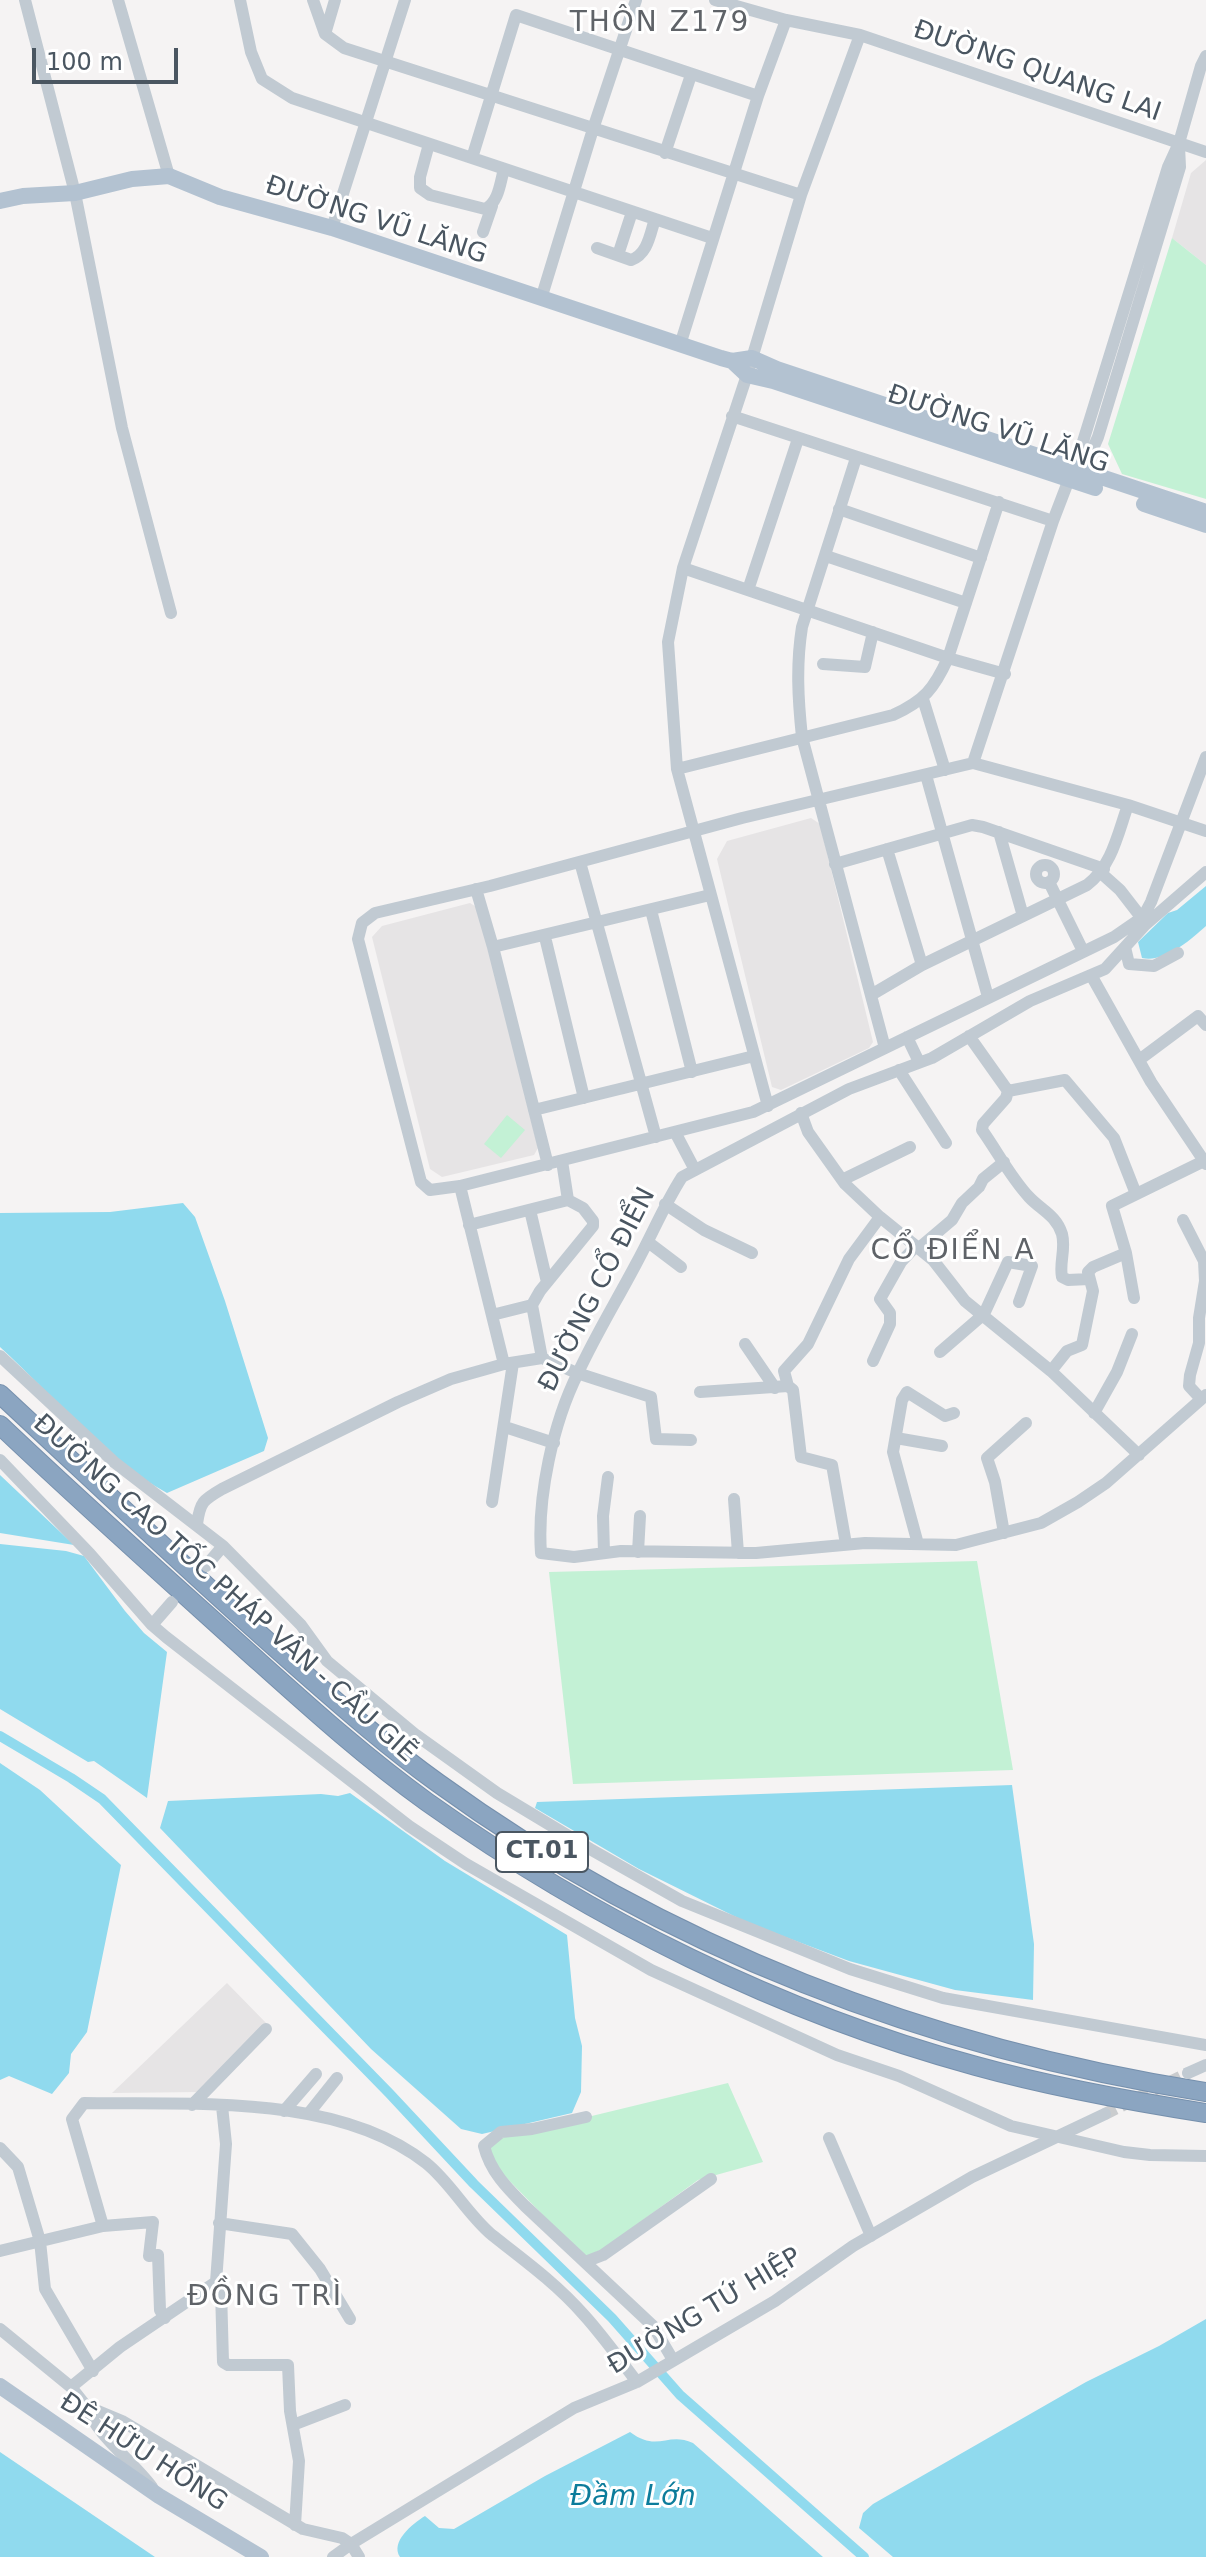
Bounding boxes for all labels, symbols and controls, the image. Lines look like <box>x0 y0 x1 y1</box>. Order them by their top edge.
district label: THÔN Z179 <box>570 7 750 41</box>
street label: ĐƯỜNG QUANG LAI <box>909 15 1165 129</box>
scale bar <box>36 32 182 82</box>
text: 100 m <box>46 48 123 76</box>
street label: ĐƯỜNG VŨ LĂNG <box>261 170 491 272</box>
street label: ĐƯỜNG VŨ LĂNG <box>883 379 1113 481</box>
street label: ĐƯỜNG CỔ ĐIỂN <box>533 1183 663 1397</box>
district label: CỔ ĐIỂN A <box>870 1235 1036 1269</box>
street label: ĐƯỜNG CAO TỐC PHÁP VÂN - CẦU GIẼ <box>26 1409 422 1769</box>
road number: CT.01 <box>496 1832 588 1872</box>
street label: ĐƯỜNG TỨ HIỆP <box>603 2242 807 2382</box>
district label: ĐỒNG TRÌ <box>187 2281 343 2315</box>
street label: ĐÊ HỮU HỒNG <box>53 2387 233 2519</box>
water label: Đầm Lớn <box>570 2481 696 2515</box>

